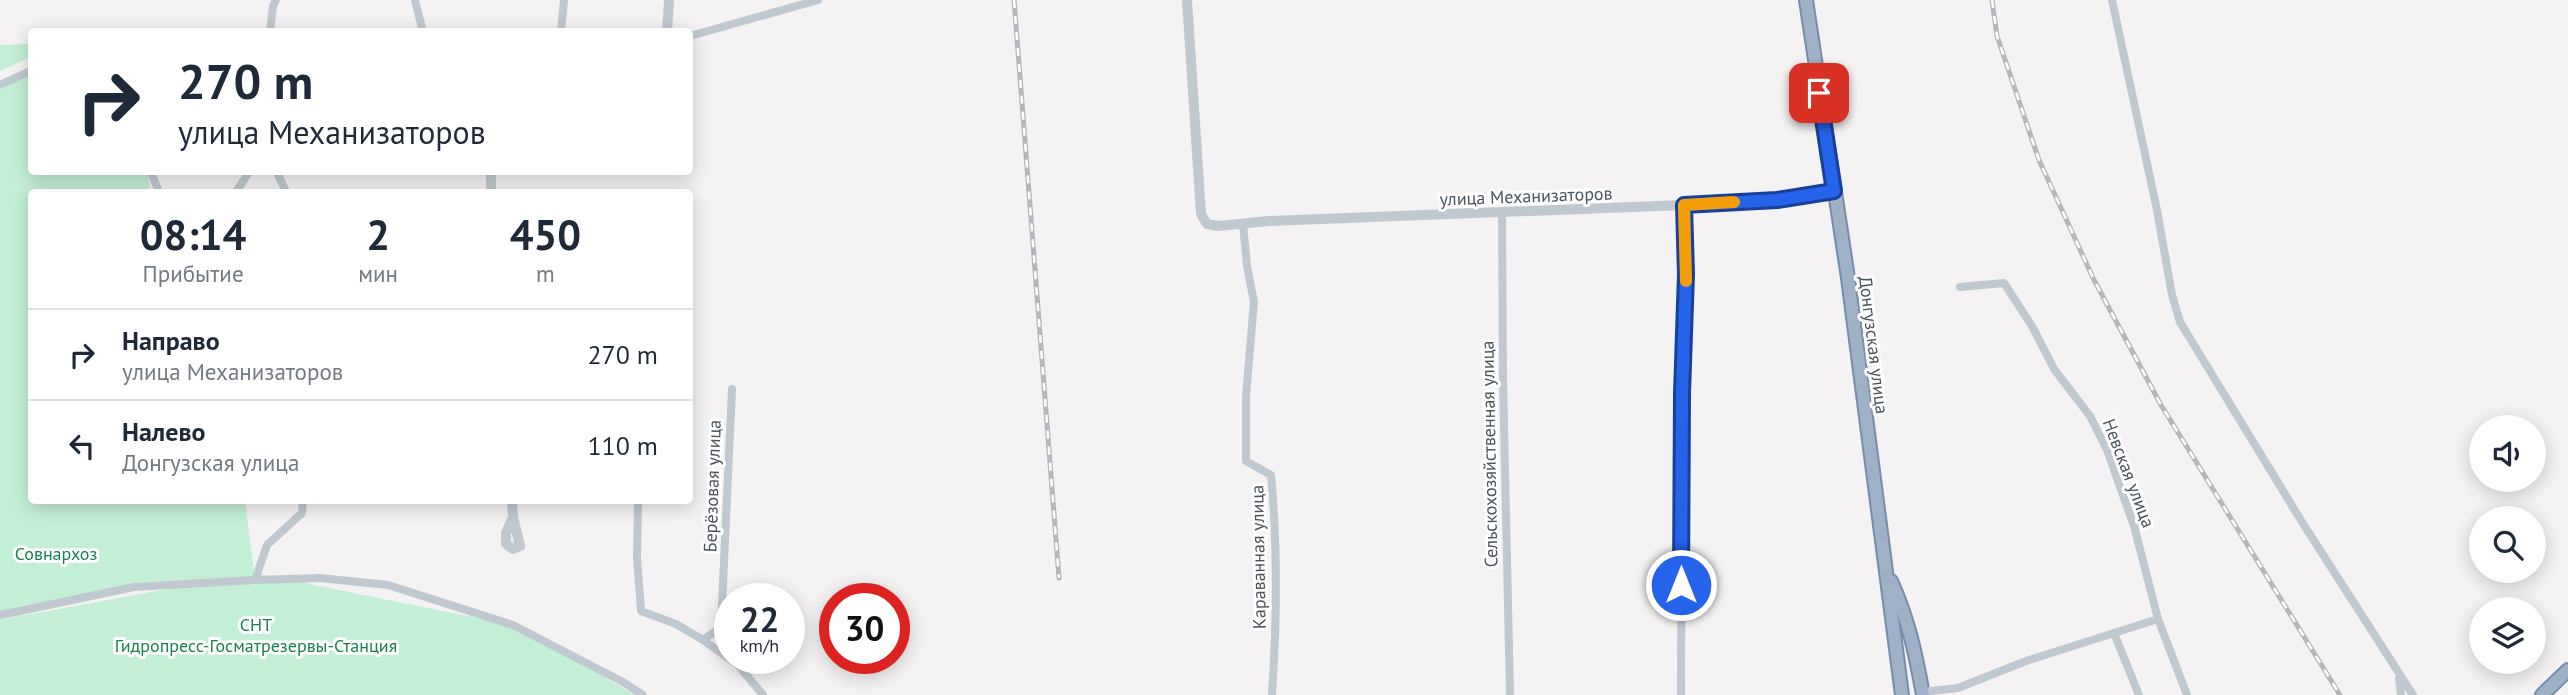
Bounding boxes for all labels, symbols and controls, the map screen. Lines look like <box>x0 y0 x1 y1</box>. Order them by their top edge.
text: 270 m <box>178 49 313 113</box>
icon: right <box>63 56 154 147</box>
pin <box>1789 63 1849 123</box>
icon: arrive <box>1800 74 1838 112</box>
text: улица Механизаторов <box>178 111 486 153</box>
street label: улица Механизаторов <box>1439 181 1613 211</box>
text: 08:14 <box>140 207 246 262</box>
text: 2 <box>366 207 390 262</box>
text: 450 <box>510 207 581 262</box>
text: Прибытие <box>143 259 244 288</box>
text: мин <box>358 259 398 288</box>
text: m <box>536 259 555 288</box>
street label: Донгузская улица <box>1854 275 1894 415</box>
text: Направо <box>122 324 220 357</box>
icon: right <box>63 336 101 374</box>
text: 270 m <box>587 338 658 371</box>
street label: Сельскохозяйственная улица <box>1476 340 1502 568</box>
text: улица Механизаторов <box>122 357 343 386</box>
text: Налево <box>122 415 206 448</box>
street label: Невская улица <box>2098 415 2160 531</box>
map controls <box>2469 415 2546 674</box>
button: sound <box>2469 415 2546 492</box>
street label: Берёзовая улица <box>698 419 726 553</box>
icon: left <box>63 427 101 465</box>
text: 110 m <box>587 429 658 462</box>
text: Донгузская улица <box>122 448 299 477</box>
street label: Караванная улица <box>1245 485 1271 629</box>
button: search <box>2469 506 2546 583</box>
park label: Совнархоз <box>15 542 97 565</box>
position arrow <box>1644 548 1718 622</box>
speed limit sign: 30 <box>819 583 910 674</box>
text: 22 <box>740 596 779 642</box>
button: layers <box>2469 597 2546 674</box>
park label: СНТ Гидропресс-Госматрезервы-Станция <box>115 613 397 657</box>
text: km/h <box>740 634 779 657</box>

